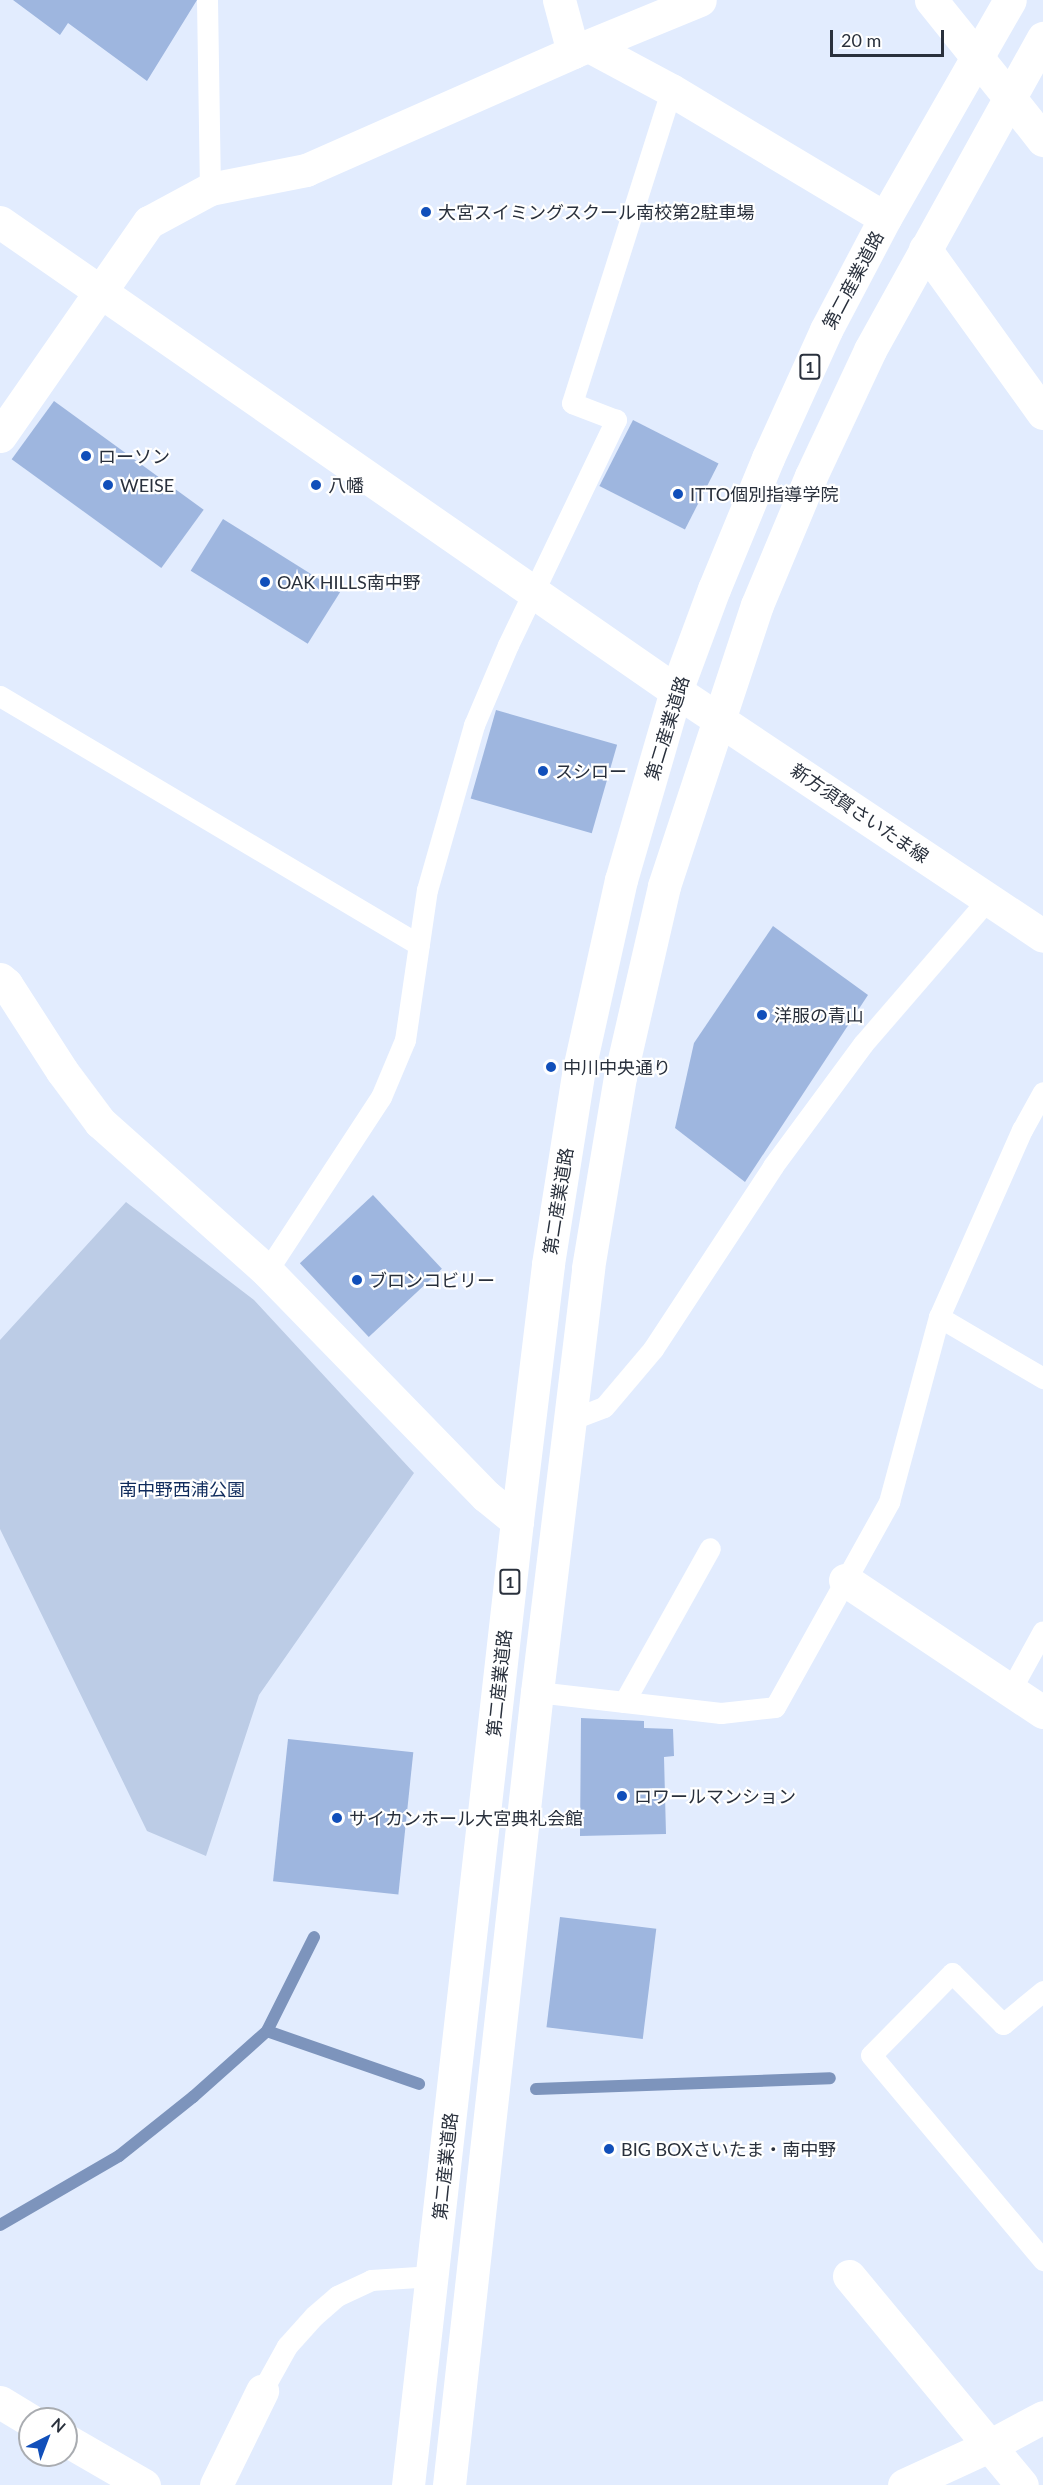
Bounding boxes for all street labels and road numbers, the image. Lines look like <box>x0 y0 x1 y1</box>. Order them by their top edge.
street label: 第二産業道路 <box>818 227 888 333</box>
road number: 1 <box>798 354 822 380</box>
street label: 第二産業道路 <box>641 673 693 783</box>
street label: 新方須賀さいたま線 <box>787 759 933 867</box>
street label: 第二産業道路 <box>539 1146 577 1256</box>
road number: 1 <box>498 1569 522 1595</box>
street label: 第二産業道路 <box>483 1628 515 1738</box>
street label: 第二産業道路 <box>429 2111 461 2221</box>

